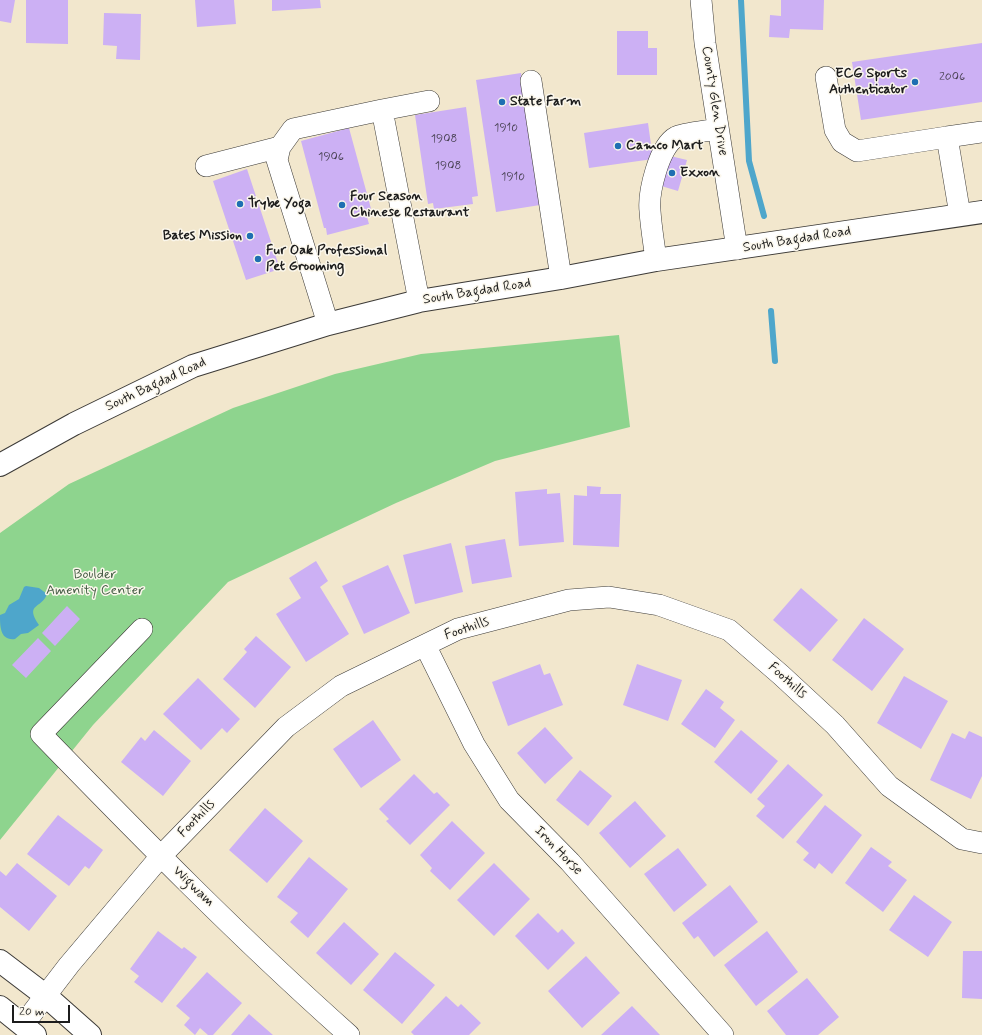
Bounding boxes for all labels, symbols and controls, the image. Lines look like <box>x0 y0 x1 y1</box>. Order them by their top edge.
street label: County Glen Drive <box>697 45 731 157</box>
place label: ECG Sports Authenticator <box>829 66 907 98</box>
house number: 2006 <box>939 70 965 84</box>
marker: ECG Sports Authenticator <box>910 77 920 87</box>
place label: State Farm <box>510 94 581 110</box>
marker: State Farm <box>497 97 507 107</box>
house number: 1910 <box>494 121 518 135</box>
house number: 1908 <box>431 132 457 146</box>
place label: Camco Mart <box>626 138 703 154</box>
marker: Camco Mart <box>613 141 623 151</box>
house number: 1906 <box>318 150 344 164</box>
house number: 1908 <box>435 159 461 173</box>
place label: Exxon <box>680 165 720 181</box>
marker: Exxon <box>667 168 677 178</box>
house number: 1910 <box>501 170 525 184</box>
place label: Four Season Chinese Restaurant <box>350 189 469 222</box>
place label: Trybe Yoga <box>248 196 311 212</box>
marker: Trybe Yoga <box>235 199 245 209</box>
marker: Four Season Chinese Restaurant <box>337 200 347 210</box>
street label: South Bagdad Road <box>742 223 852 257</box>
place label: Bates Mission <box>163 228 242 244</box>
marker: Bates Mission <box>245 231 255 241</box>
place label: Fur Oak Professional Pet Grooming <box>266 243 387 276</box>
marker: Fur Oak Professional Pet Grooming <box>253 254 263 264</box>
street label: South Bagdad Road <box>422 275 532 309</box>
street label: South Bagdad Road <box>103 354 209 416</box>
park label: Boulder Amenity Center <box>46 567 144 600</box>
street label: Foothills <box>442 614 492 644</box>
street label: Foothills <box>764 659 810 703</box>
street label: Foothills <box>175 797 219 841</box>
street label: Iron Horse <box>530 823 586 879</box>
street label: Wigwam <box>169 863 217 911</box>
scale bar <box>14 997 72 1023</box>
text: 20 m <box>19 1004 45 1020</box>

